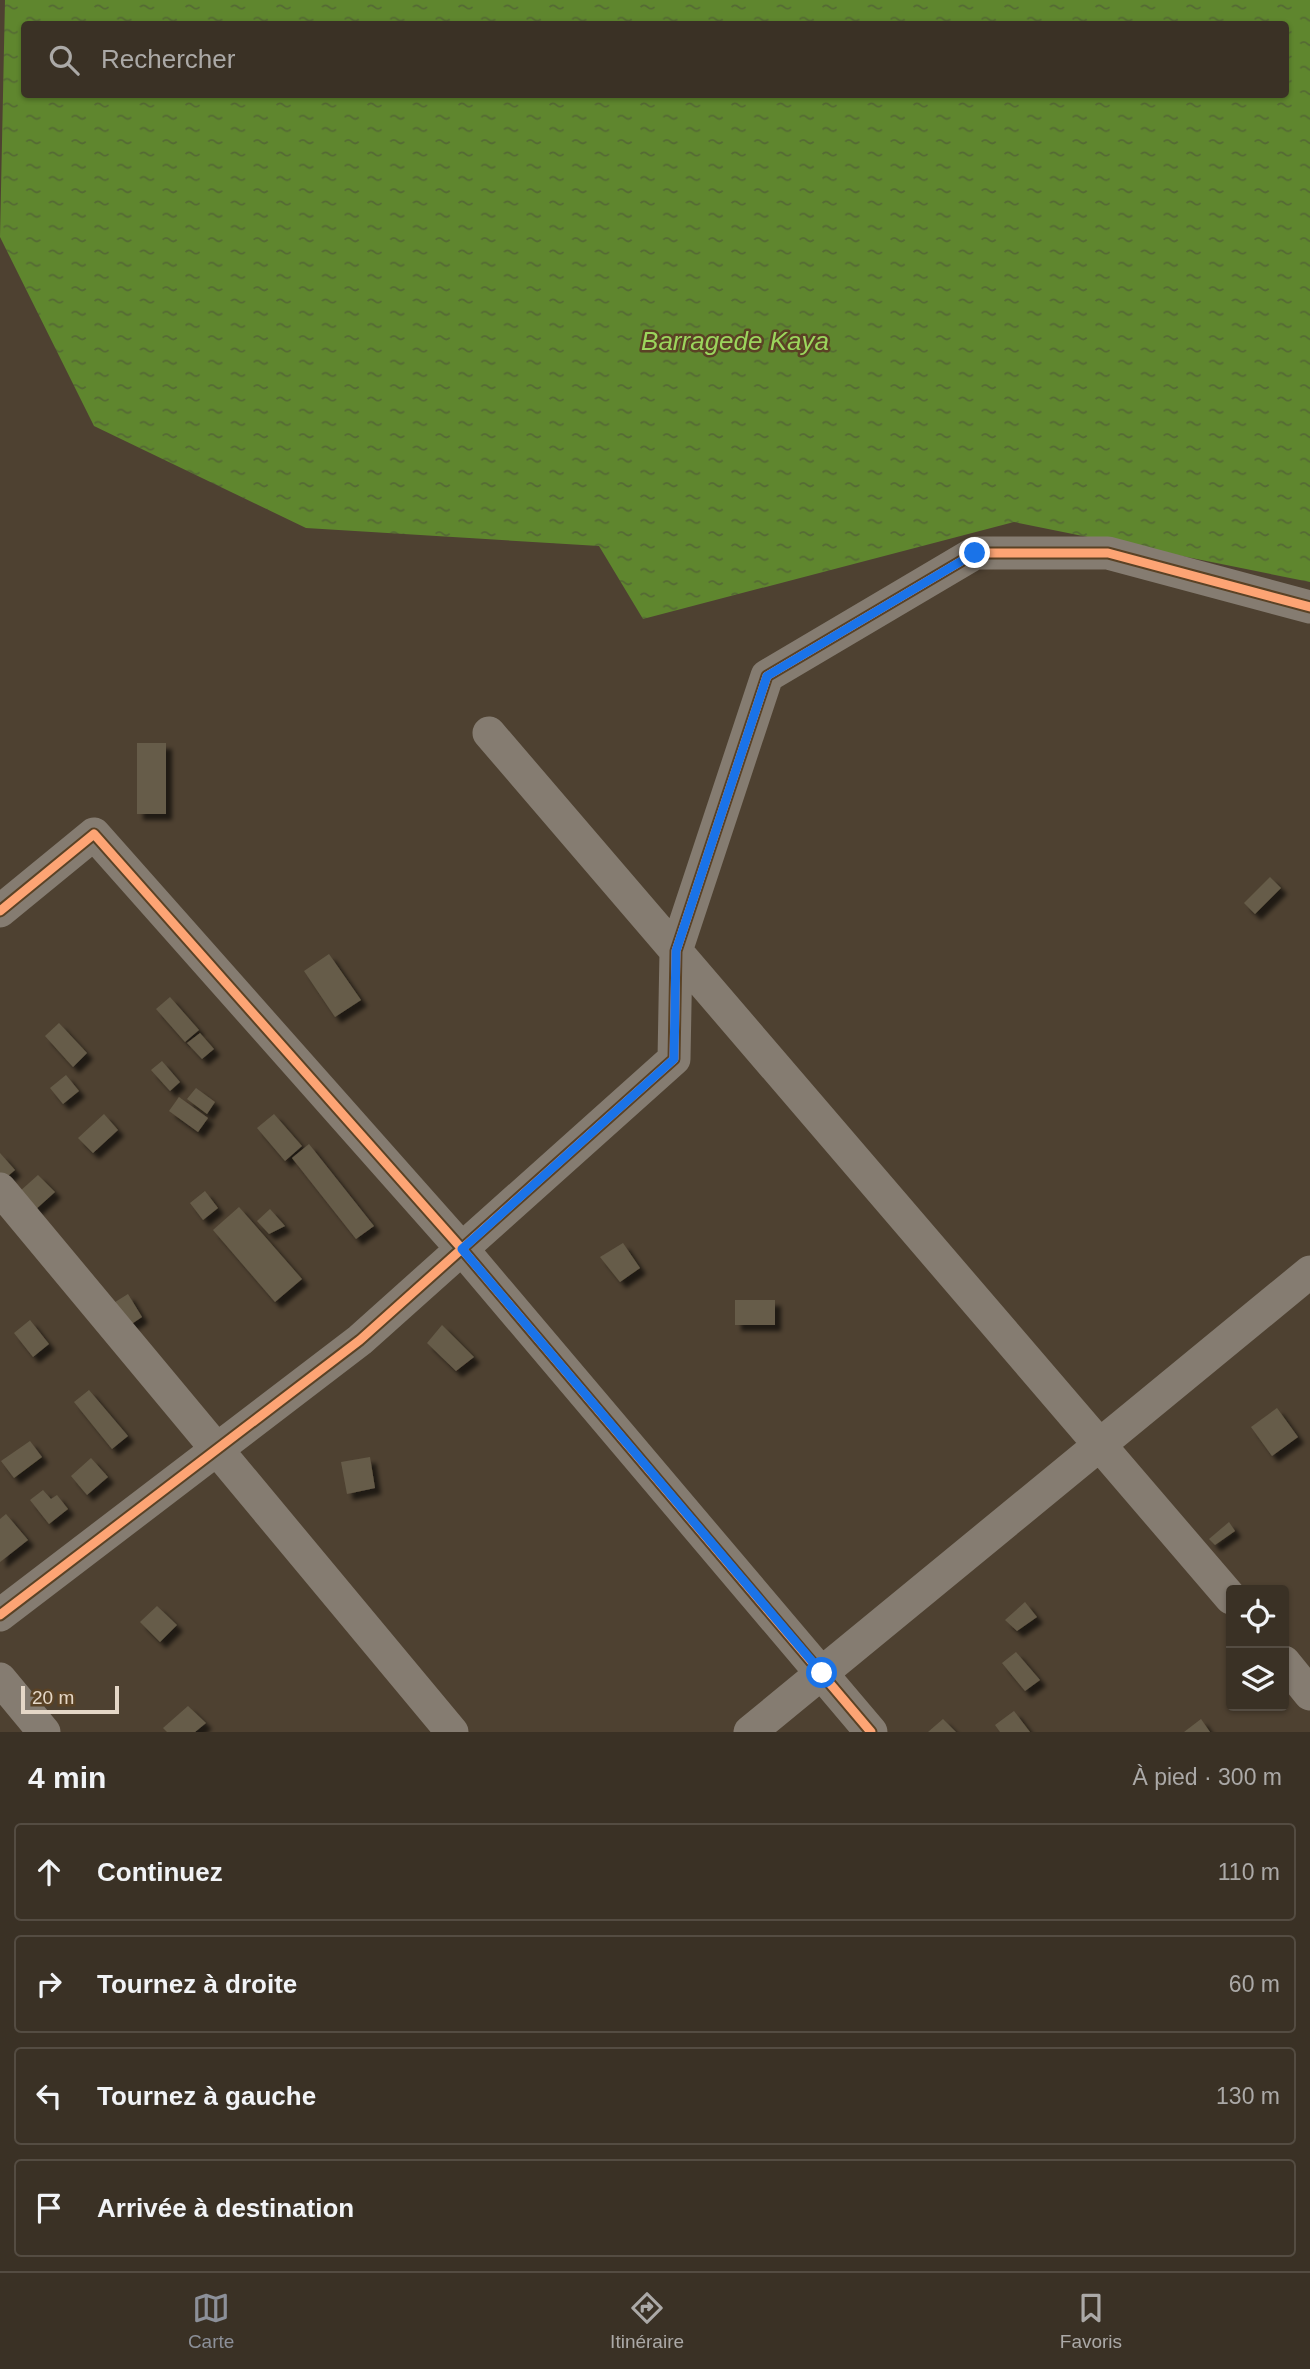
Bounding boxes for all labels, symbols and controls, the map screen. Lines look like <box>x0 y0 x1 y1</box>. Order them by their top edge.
search box <box>21 21 1289 98</box>
icon: search <box>45 41 83 79</box>
text: Rechercher <box>101 44 235 74</box>
water label: Barragede Kaya <box>641 326 829 356</box>
route end <box>959 537 990 568</box>
map controls <box>1226 1585 1289 1711</box>
button: locate <box>1226 1585 1289 1648</box>
button: layers <box>1226 1648 1289 1711</box>
route start <box>806 1657 837 1688</box>
scale bar <box>21 1683 119 1715</box>
text: 20 m <box>32 1687 74 1708</box>
text: 4 min <box>28 1761 106 1794</box>
text: À pied · 300 m <box>1132 1764 1282 1790</box>
icon: ahead <box>30 1853 68 1891</box>
text: Continuez <box>97 1857 223 1887</box>
text: 110 m <box>1218 1859 1280 1885</box>
icon: right <box>30 1965 68 2003</box>
text: Tournez à droite <box>97 1969 297 1999</box>
text: 60 m <box>1229 1971 1280 1997</box>
icon: left <box>30 2077 68 2115</box>
text: Tournez à gauche <box>97 2081 316 2111</box>
text: 130 m <box>1216 2083 1280 2109</box>
icon: arrive <box>30 2189 68 2227</box>
text: Arrivée à destination <box>97 2193 354 2223</box>
tab: Carte <box>188 2289 234 2353</box>
tab: Itinéraire <box>610 2289 684 2353</box>
tab: Favoris <box>1060 2289 1122 2353</box>

